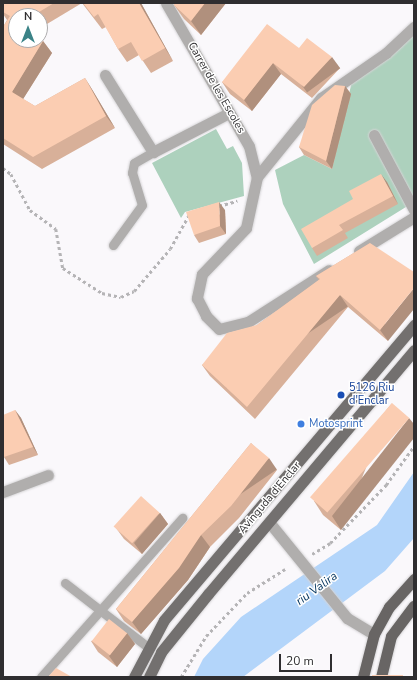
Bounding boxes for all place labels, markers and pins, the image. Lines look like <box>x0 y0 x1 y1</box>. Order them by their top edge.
place label: 5126 Riu d'Enclar <box>349 382 394 408</box>
marker: 5126 Riu d'Enclar <box>336 390 346 400</box>
place label: Motosprint <box>309 417 363 431</box>
marker: Motosprint <box>296 419 306 429</box>

